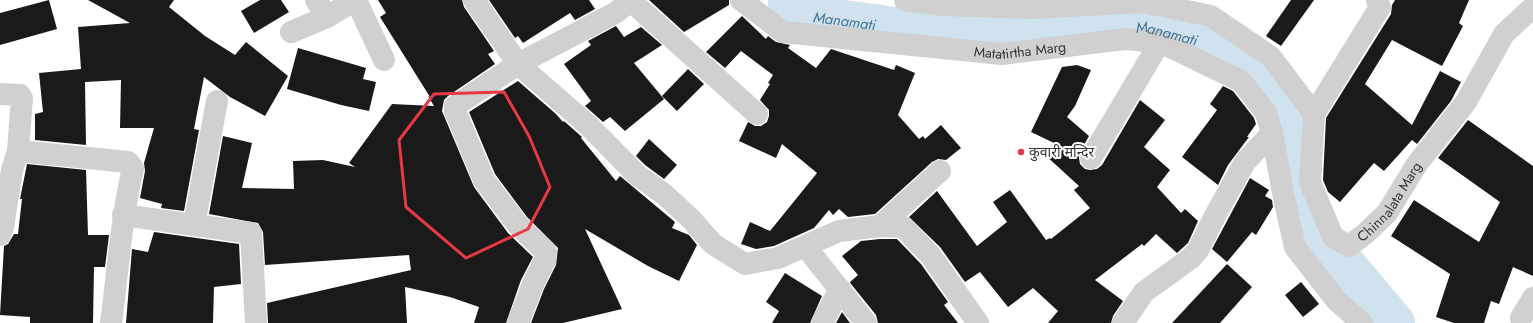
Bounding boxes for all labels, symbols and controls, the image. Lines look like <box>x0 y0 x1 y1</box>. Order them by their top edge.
water label: Manamati <box>812 6 877 36</box>
water label: Manamati <box>1135 16 1200 52</box>
street label: Matatirtha Marg <box>973 36 1067 64</box>
place label: कुवारी मन्दिर <box>1029 142 1094 162</box>
marker: कुवारी मन्दिर <box>1016 147 1026 157</box>
street label: Chinnalata Marg <box>1353 158 1426 247</box>

